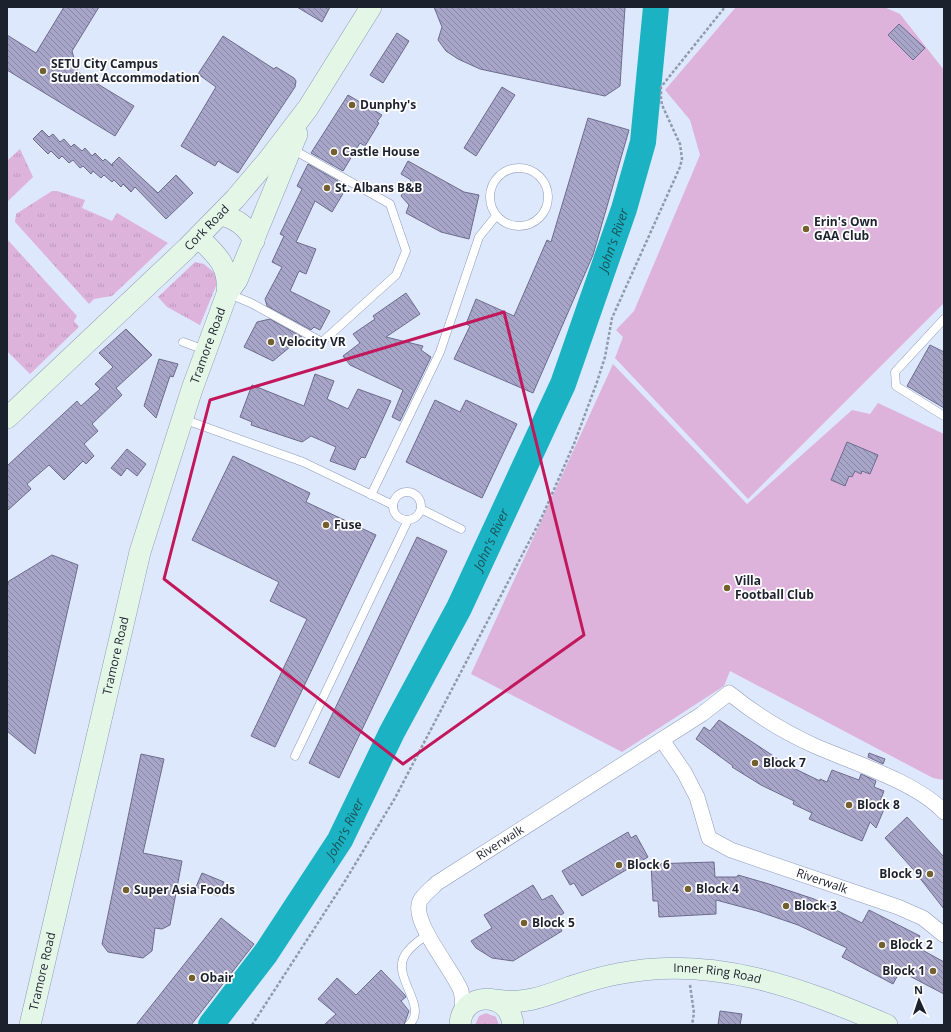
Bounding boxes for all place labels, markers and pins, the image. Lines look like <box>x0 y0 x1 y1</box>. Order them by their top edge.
place label: SETU City Campus Student Accommodation <box>51 55 200 86</box>
marker: SETU City Campus Student Accommodation <box>38 66 48 76</box>
place label: Dunphy's <box>360 96 416 113</box>
marker: Dunphy's <box>347 100 357 110</box>
place label: Castle House <box>342 143 420 160</box>
marker: Castle House <box>329 147 339 157</box>
place label: St. Albans B&B <box>335 179 422 196</box>
marker: St. Albans B&B <box>322 183 332 193</box>
place label: Erin's Own GAA Club <box>814 213 878 244</box>
marker: Erin's Own GAA Club <box>801 224 811 234</box>
place label: Velocity VR <box>279 333 346 350</box>
marker: Velocity VR <box>266 337 276 347</box>
place label: Fuse <box>334 516 362 533</box>
marker: Fuse <box>321 520 331 530</box>
place label: Villa Football Club <box>735 572 814 603</box>
marker: Villa Football Club <box>722 583 732 593</box>
place label: Block 7 <box>763 754 806 771</box>
marker: Block 7 <box>750 758 760 768</box>
place label: Block 8 <box>857 796 900 813</box>
marker: Block 8 <box>844 800 854 810</box>
place label: Block 6 <box>627 856 670 873</box>
marker: Block 6 <box>614 860 624 870</box>
place label: Block 9 <box>879 865 922 882</box>
marker: Block 9 <box>925 869 935 879</box>
place label: Block 4 <box>696 880 739 897</box>
place label: Super Asia Foods <box>134 881 235 898</box>
marker: Block 4 <box>683 884 693 894</box>
marker: Super Asia Foods <box>121 885 131 895</box>
place label: Block 3 <box>794 897 837 914</box>
marker: Block 3 <box>781 901 791 911</box>
place label: Block 5 <box>532 914 575 931</box>
marker: Block 5 <box>519 918 529 928</box>
place label: Block 2 <box>890 936 933 953</box>
marker: Block 2 <box>877 940 887 950</box>
place label: Block 1 <box>882 962 925 979</box>
marker: Block 1 <box>928 966 938 976</box>
place label: Obair <box>200 969 234 986</box>
marker: Obair <box>187 973 197 983</box>

